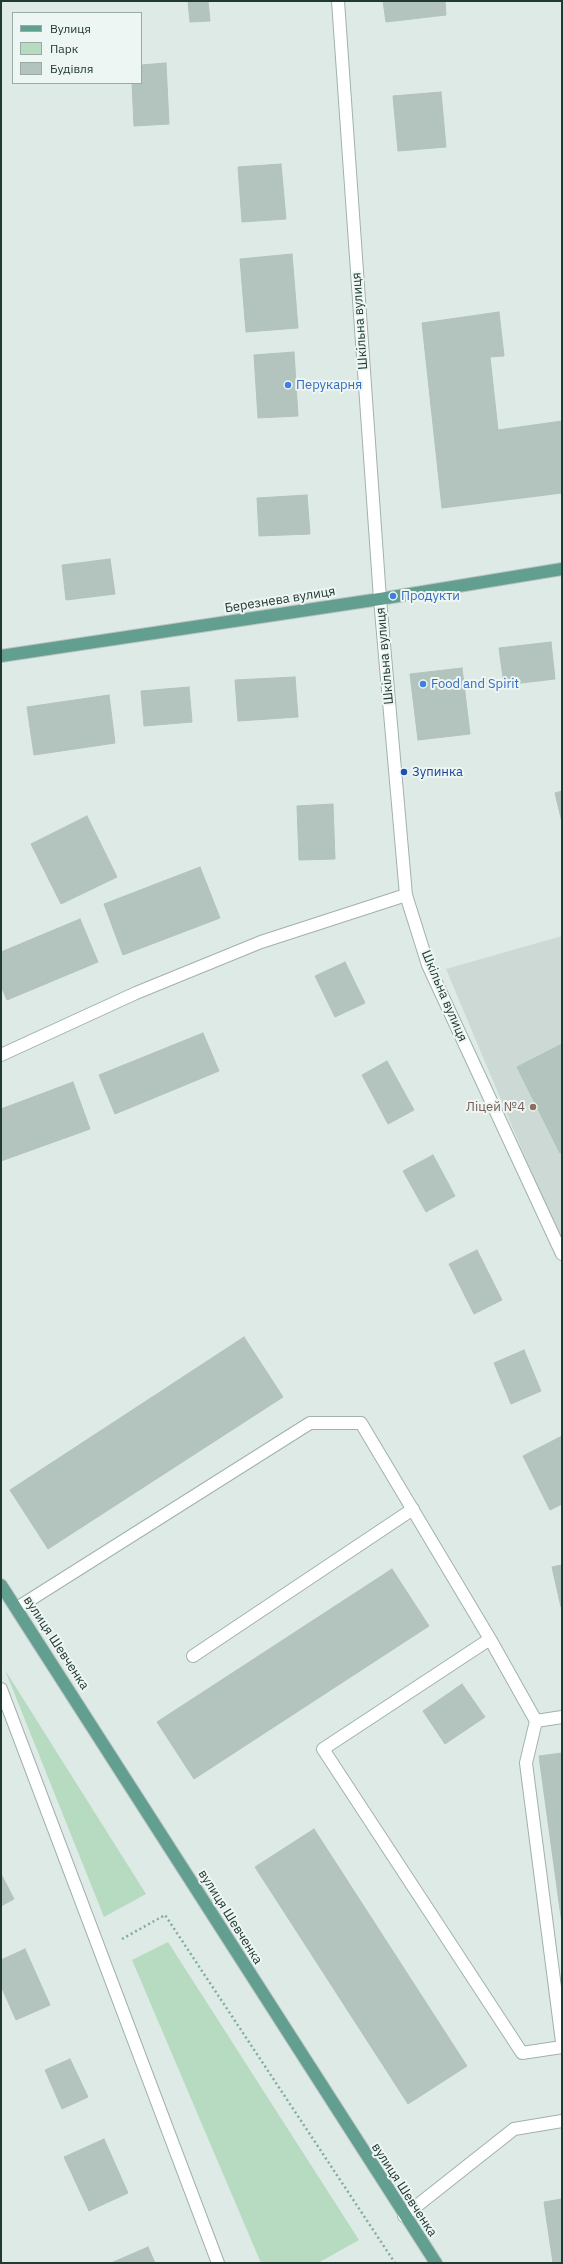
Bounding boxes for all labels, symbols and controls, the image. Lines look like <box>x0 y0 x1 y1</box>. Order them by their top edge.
legend <box>12 12 142 84</box>
text: Вулиця <box>50 21 91 36</box>
text: Парк <box>50 41 78 56</box>
text: Будівля <box>50 61 93 76</box>
street label: Шкільна вулиця <box>349 272 371 370</box>
place label: Перукарня <box>296 377 362 393</box>
marker: Перукарня <box>283 380 293 390</box>
street label: Березнева вулиця <box>224 584 336 616</box>
place label: Продукти <box>401 588 460 604</box>
marker: Продукти <box>388 591 398 601</box>
street label: Шкільна вулиця <box>373 607 397 705</box>
place label: Food and Spirit <box>431 676 519 692</box>
marker: Food and Spirit <box>418 679 428 689</box>
place label: Зупинка <box>412 764 463 780</box>
marker: Зупинка <box>399 767 409 777</box>
street label: Шкільна вулиця <box>418 948 470 1044</box>
place label: Ліцей №4 <box>466 1099 525 1115</box>
marker: Ліцей №4 <box>528 1102 538 1112</box>
street label: вулиця Шевченка <box>20 1593 92 1693</box>
street label: вулиця Шевченка <box>195 1867 265 1967</box>
street label: вулиця Шевченка <box>368 2140 440 2240</box>

